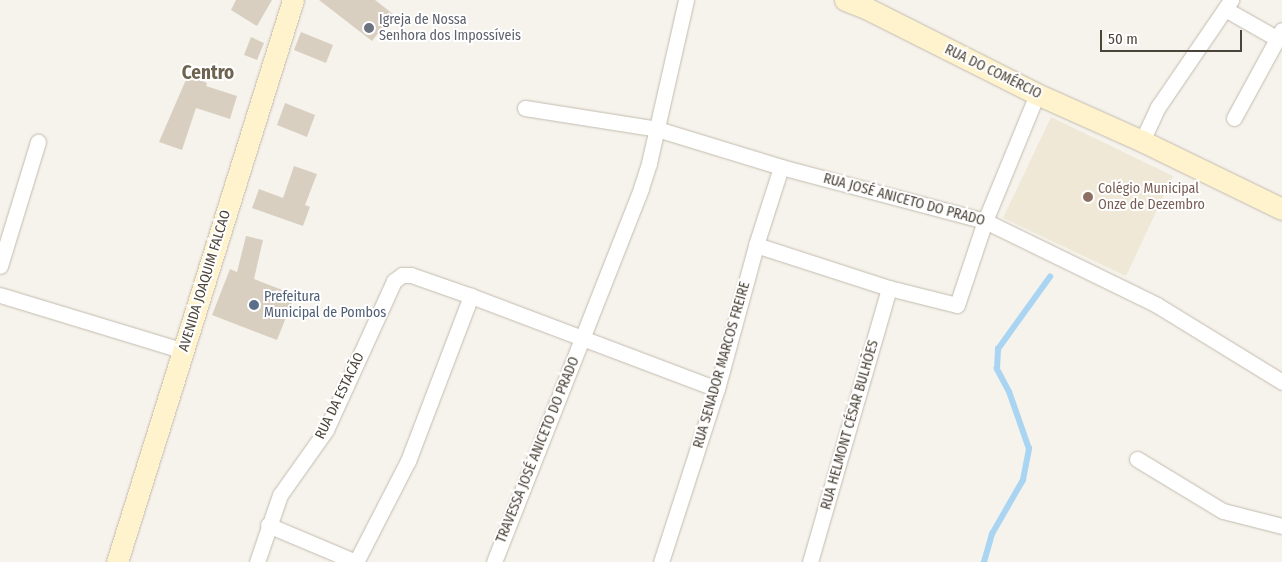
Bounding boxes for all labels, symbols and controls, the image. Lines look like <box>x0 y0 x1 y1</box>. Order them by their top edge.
place label: Igreja de Nossa Senhora dos Impossíveis <box>379 12 521 44</box>
scale bar <box>1102 20 1244 52</box>
marker: Igreja de Nossa Senhora dos Impossíveis <box>363 22 375 34</box>
text: 50 m <box>1108 30 1138 48</box>
street label: RUA DO COMÉRCIO <box>942 41 1044 103</box>
district label: Centro <box>182 62 234 84</box>
street label: RUA JOSÉ ANICETO DO PRADO <box>821 170 987 230</box>
place label: Colégio Municipal Onze de Dezembro <box>1098 181 1205 213</box>
marker: Colégio Municipal Onze de Dezembro <box>1082 191 1094 203</box>
street label: AVENIDA JOAQUIM FALCAO <box>176 208 234 354</box>
street label: RUA SENADOR MARCOS FREIRE <box>690 280 754 450</box>
place label: Prefeitura Municipal de Pombos <box>264 289 386 322</box>
marker: Prefeitura Municipal de Pombos <box>248 299 260 311</box>
street label: RUA HELMONT CÉSAR BULHÕES <box>818 338 882 512</box>
street label: RUA DA ESTACÃO <box>312 350 368 442</box>
street label: TRAVESSA JOSÉ ANICETO DO PRADO <box>493 354 583 546</box>

